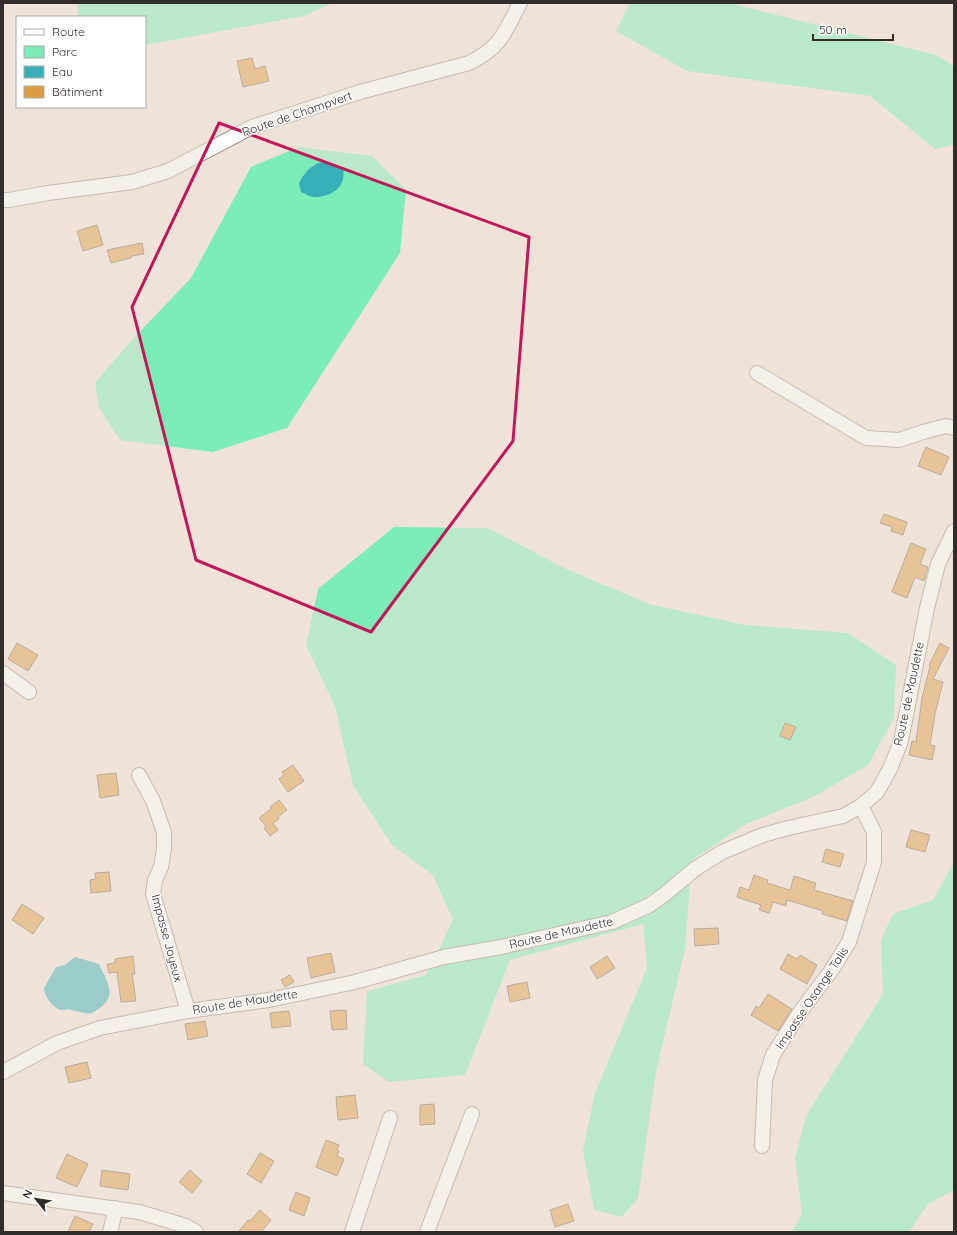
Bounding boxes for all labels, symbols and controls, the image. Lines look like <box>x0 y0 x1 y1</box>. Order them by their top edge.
legend <box>16 16 146 108</box>
scale bar <box>813 16 893 42</box>
text: 50 m <box>819 22 847 37</box>
text: Route <box>52 24 85 39</box>
text: Parc <box>52 44 77 59</box>
text: Eau <box>52 64 73 79</box>
text: Bâtiment <box>52 84 102 99</box>
street label: Route de Champvert <box>240 88 354 139</box>
street label: Route de Maudette <box>890 640 927 747</box>
street label: Impasse Joyeux <box>149 892 186 984</box>
street label: Route de Maudette <box>507 913 615 952</box>
street label: Impasse Osange Talis <box>772 943 852 1052</box>
street label: Route de Maudette <box>191 986 299 1017</box>
north arrow <box>16 1179 56 1219</box>
text: N <box>19 1187 35 1201</box>

